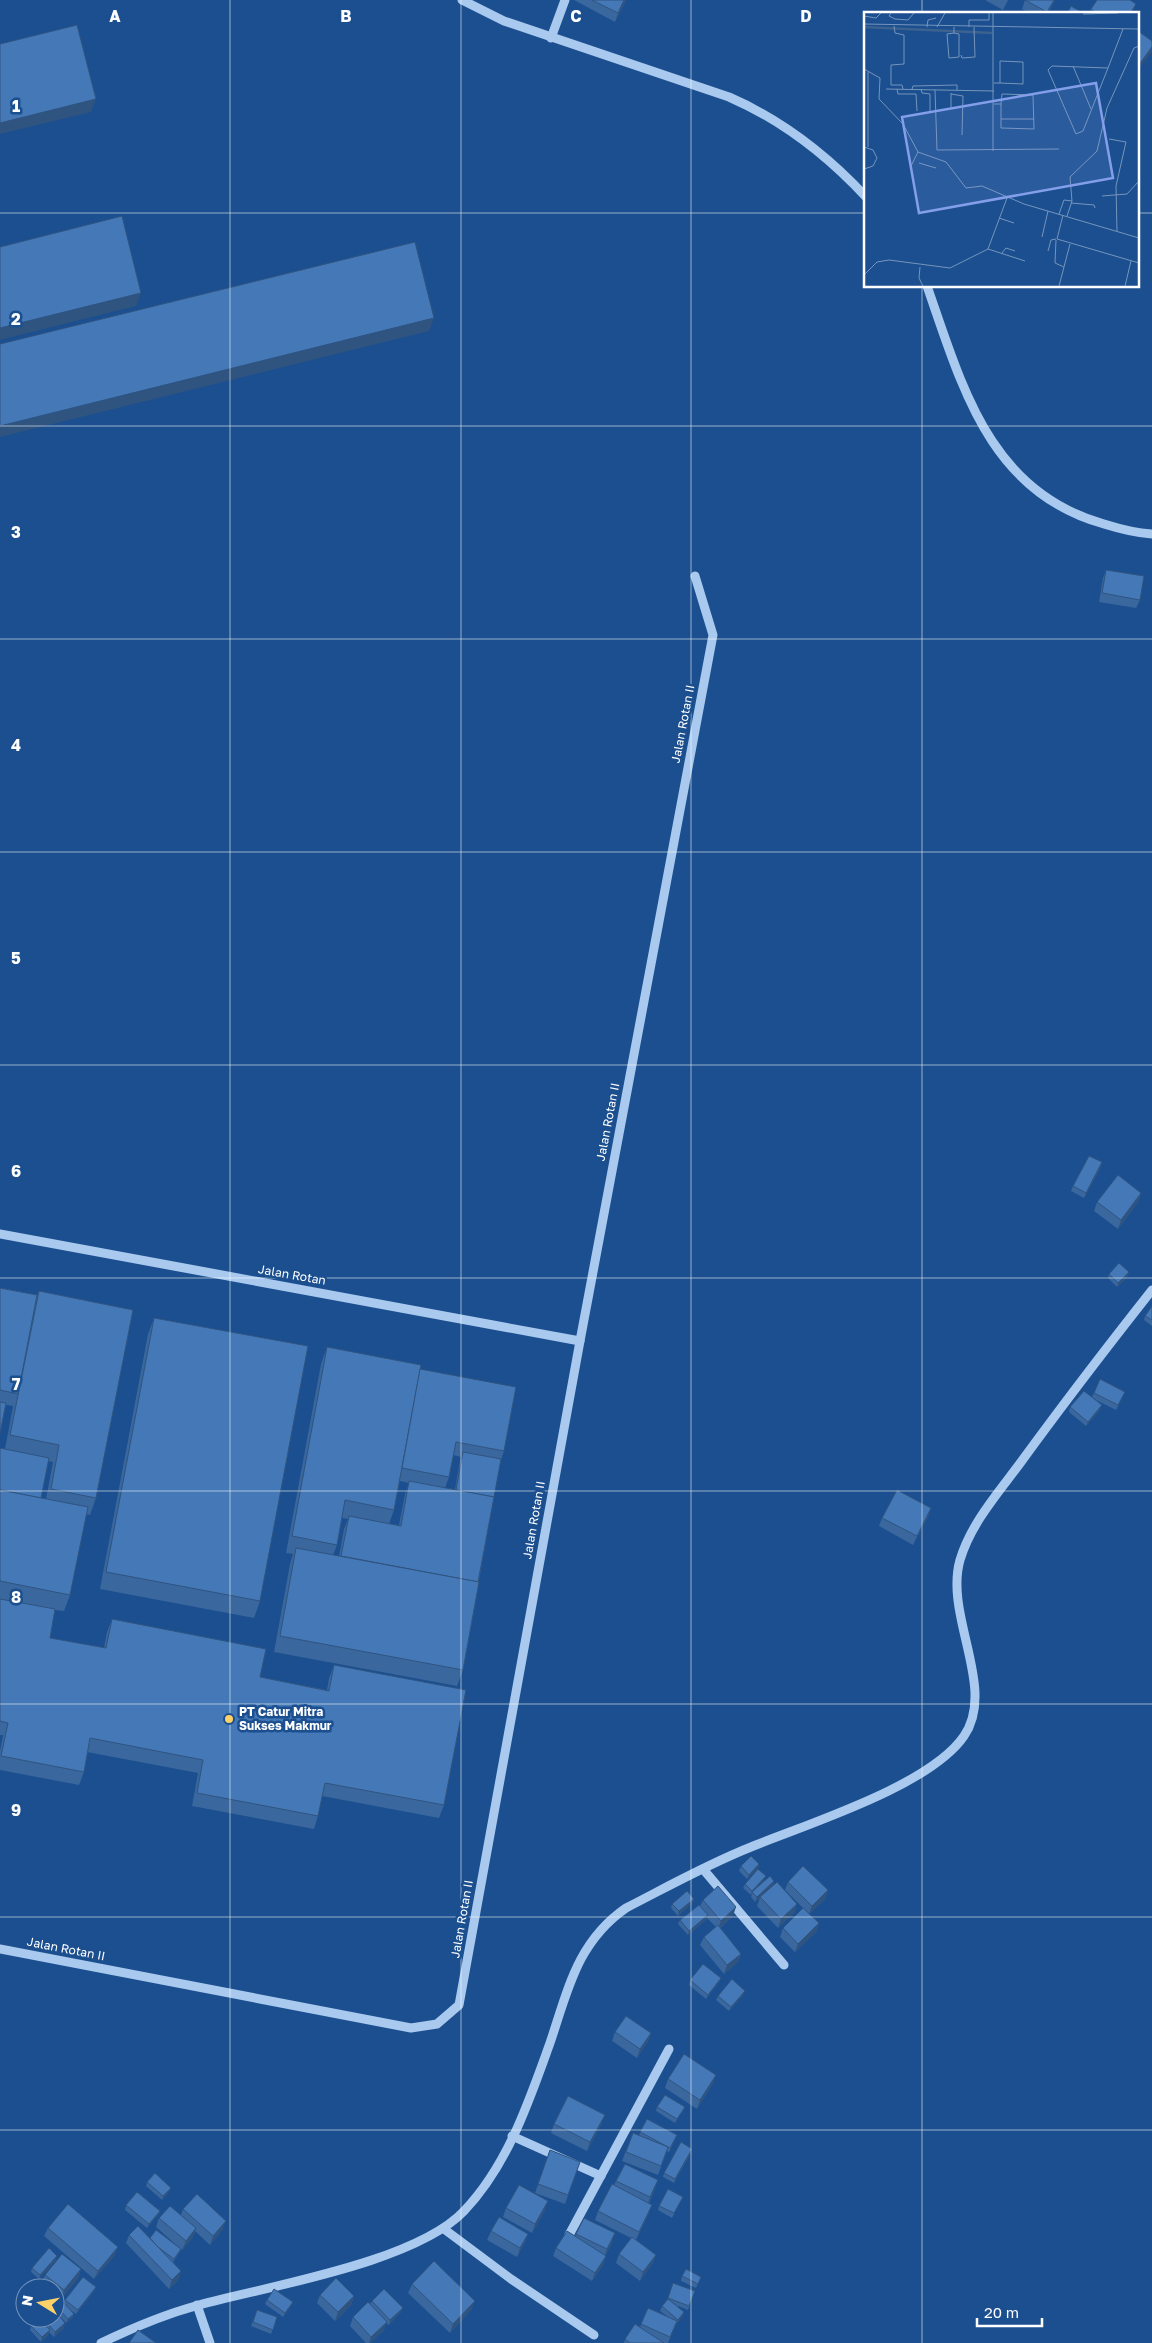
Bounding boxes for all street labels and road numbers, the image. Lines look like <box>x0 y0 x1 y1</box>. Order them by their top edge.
street label: Jalan Rotan II <box>668 684 697 764</box>
street label: Jalan Rotan II <box>593 1082 622 1162</box>
street label: Jalan Rotan <box>257 1261 327 1288</box>
street label: Jalan Rotan II <box>519 1480 548 1560</box>
street label: Jalan Rotan II <box>447 1879 476 1959</box>
street label: Jalan Rotan II <box>26 1934 106 1963</box>

